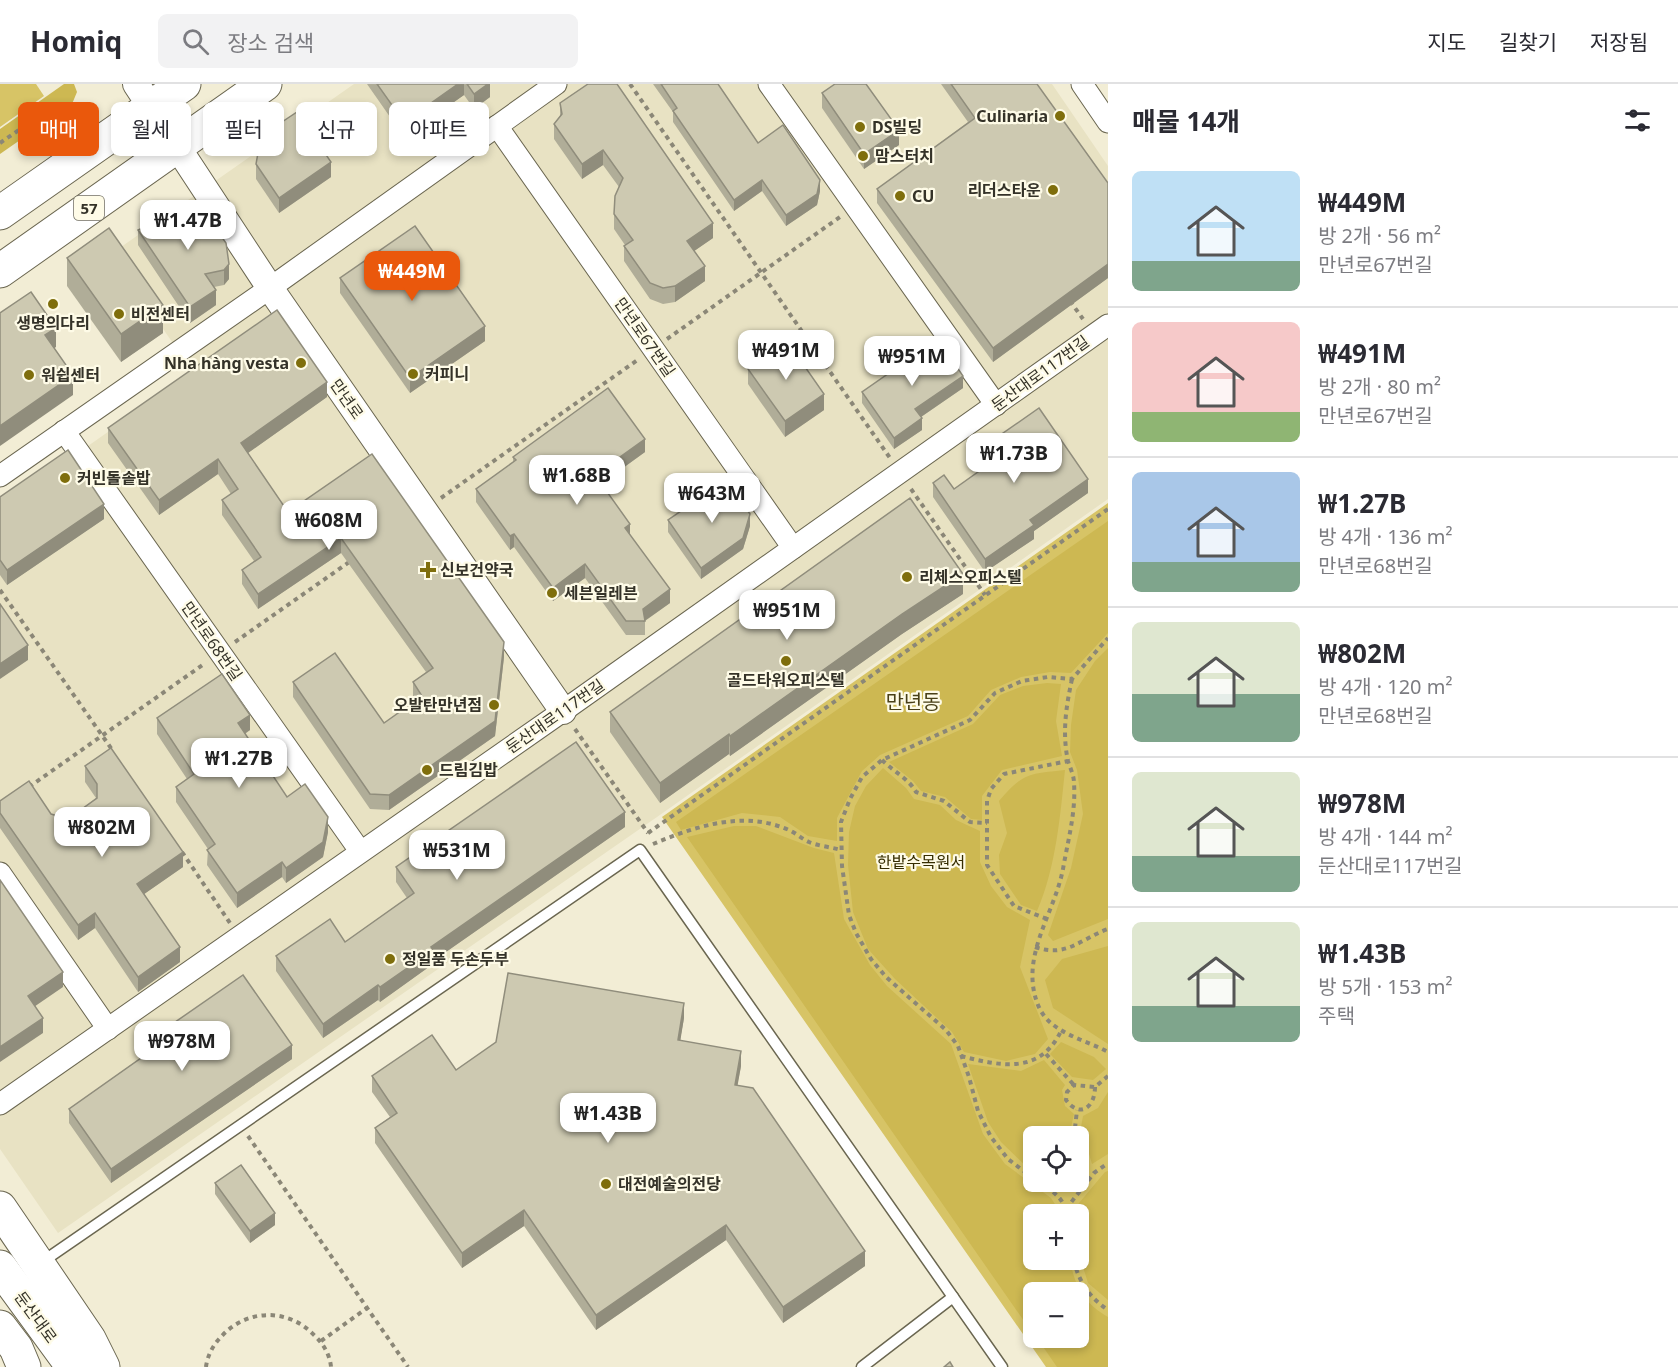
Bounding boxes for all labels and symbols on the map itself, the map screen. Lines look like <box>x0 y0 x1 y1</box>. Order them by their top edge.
place label: Culinaria <box>976 105 1048 127</box>
marker: Culinaria <box>1053 109 1067 123</box>
place label: DS빌딩 <box>872 116 922 138</box>
marker: DS빌딩 <box>853 120 867 134</box>
place label: 맘스터치 <box>875 145 934 167</box>
marker: 맘스터치 <box>856 149 870 163</box>
place label: 리더스타운 <box>967 179 1041 201</box>
marker: 리더스타운 <box>1046 183 1060 197</box>
place label: CU <box>912 185 934 207</box>
marker: CU <box>893 189 907 203</box>
road number: 57 <box>74 196 104 220</box>
pin: ₩1.47B <box>139 200 237 251</box>
pin: ₩449M <box>370 251 454 302</box>
street label: 만년로67번길 <box>610 293 680 381</box>
marker: 생명의다리 <box>46 297 60 311</box>
place label: 비전센터 <box>131 303 190 325</box>
marker: 비전센터 <box>112 307 126 321</box>
place label: 생명의다리 <box>16 312 90 334</box>
pin: ₩491M <box>744 330 828 381</box>
street label: 둔산대로117번길 <box>987 330 1093 416</box>
pin: ₩951M <box>870 336 954 387</box>
place label: Nha hàng vesta <box>164 352 289 374</box>
marker: Nha hàng vesta <box>294 356 308 370</box>
place label: 커피니 <box>425 363 469 385</box>
place label: 워쉽센터 <box>41 364 100 386</box>
marker: 커피니 <box>406 367 420 381</box>
marker: 워쉽센터 <box>22 368 36 382</box>
street label: 만년로 <box>325 375 369 424</box>
pin: ₩1.73B <box>965 433 1063 484</box>
pin: ₩1.68B <box>528 455 626 506</box>
place label: 커빈돌솥밥 <box>77 467 151 489</box>
marker: 커빈돌솥밥 <box>58 471 72 485</box>
pin: ₩643M <box>670 473 754 524</box>
pin: ₩608M <box>287 500 371 551</box>
place label: 신보건약국 <box>440 559 514 581</box>
marker: 신보건약국 <box>421 563 435 577</box>
place label: 리체스오피스텔 <box>919 566 1022 588</box>
marker: 리체스오피스텔 <box>900 570 914 584</box>
place label: 세븐일레븐 <box>564 582 638 604</box>
marker: 세븐일레븐 <box>545 586 559 600</box>
pin: ₩951M <box>745 590 829 641</box>
street label: 만년로68번길 <box>177 597 247 685</box>
marker: 골드타워오피스텔 <box>779 654 793 668</box>
place label: 골드타워오피스텔 <box>727 669 845 691</box>
street label: 둔산대로117번길 <box>501 674 609 758</box>
district label: 만년동 <box>885 688 941 715</box>
place label: 오발탄만년점 <box>394 694 482 716</box>
marker: 오발탄만년점 <box>487 698 501 712</box>
pin: ₩1.27B <box>190 738 288 789</box>
place label: 드림김밥 <box>439 759 498 781</box>
marker: 드림김밥 <box>420 763 434 777</box>
pin: ₩802M <box>60 807 144 858</box>
pin: ₩531M <box>415 830 499 881</box>
park label: 한밭수목원서 <box>877 851 965 873</box>
place label: 정일품 두손두부 <box>402 948 509 970</box>
marker: 정일품 두손두부 <box>383 952 397 966</box>
pin: ₩978M <box>140 1021 224 1072</box>
pin: ₩1.43B <box>559 1093 657 1144</box>
place label: 대전예술의전당 <box>618 1173 721 1195</box>
marker: 대전예술의전당 <box>599 1177 613 1191</box>
street label: 둔산대로 <box>10 1287 62 1348</box>

